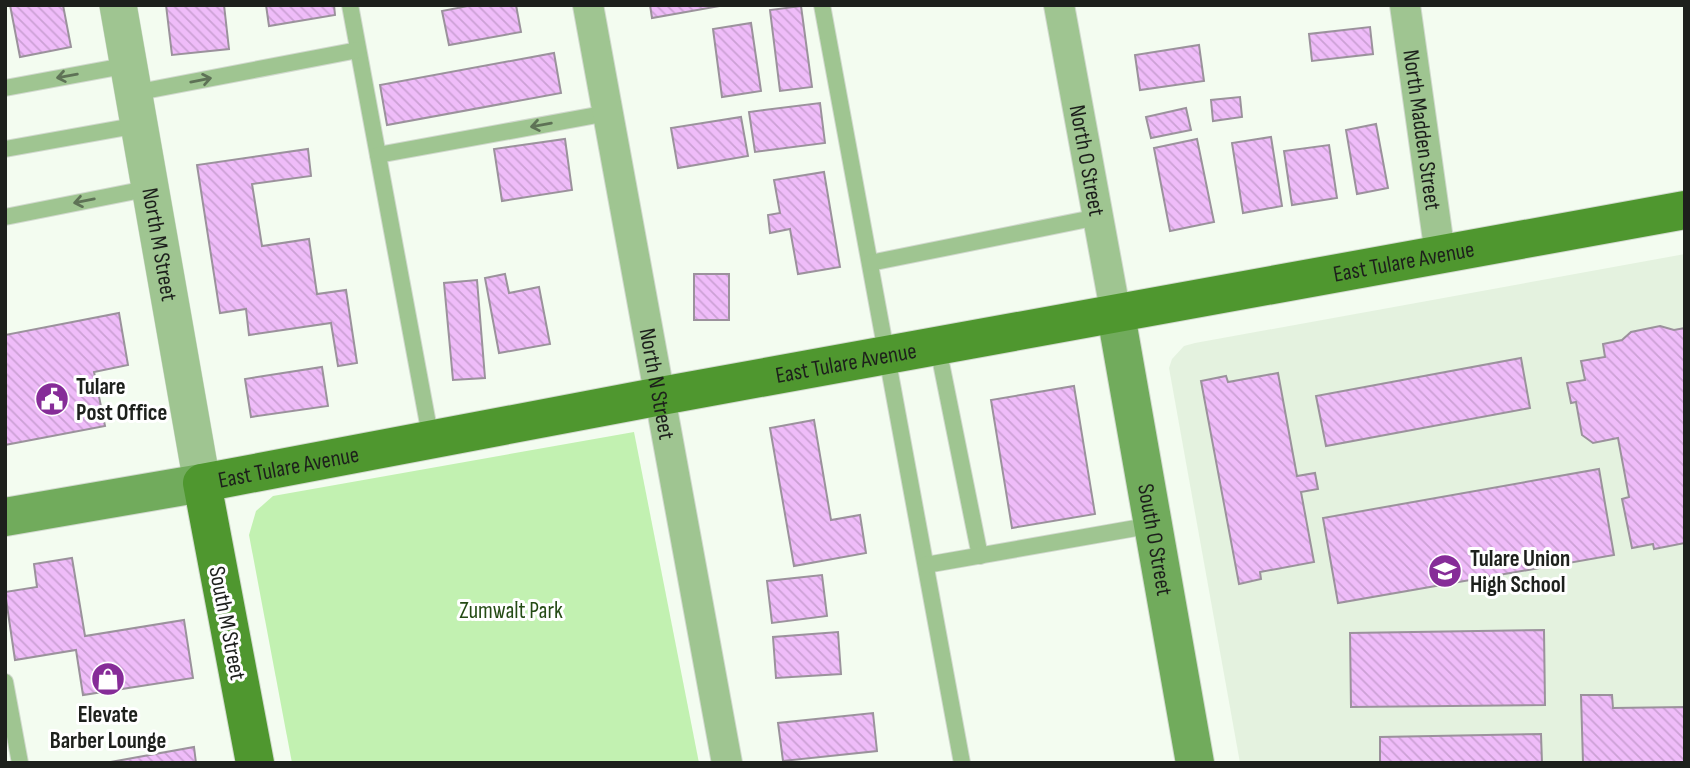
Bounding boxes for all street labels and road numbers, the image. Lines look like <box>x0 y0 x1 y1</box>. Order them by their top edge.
street label: North Madden Street <box>1396 48 1447 212</box>
street label: North O Street <box>1063 103 1111 218</box>
street label: North M Street <box>135 186 183 303</box>
street label: East Tulare Avenue <box>1331 236 1477 289</box>
street label: North N Street <box>633 326 680 442</box>
street label: East Tulare Avenue <box>773 337 919 390</box>
street label: East Tulare Avenue <box>216 441 361 495</box>
street label: South O Street <box>1131 482 1178 598</box>
street label: South M Street <box>202 564 252 682</box>

